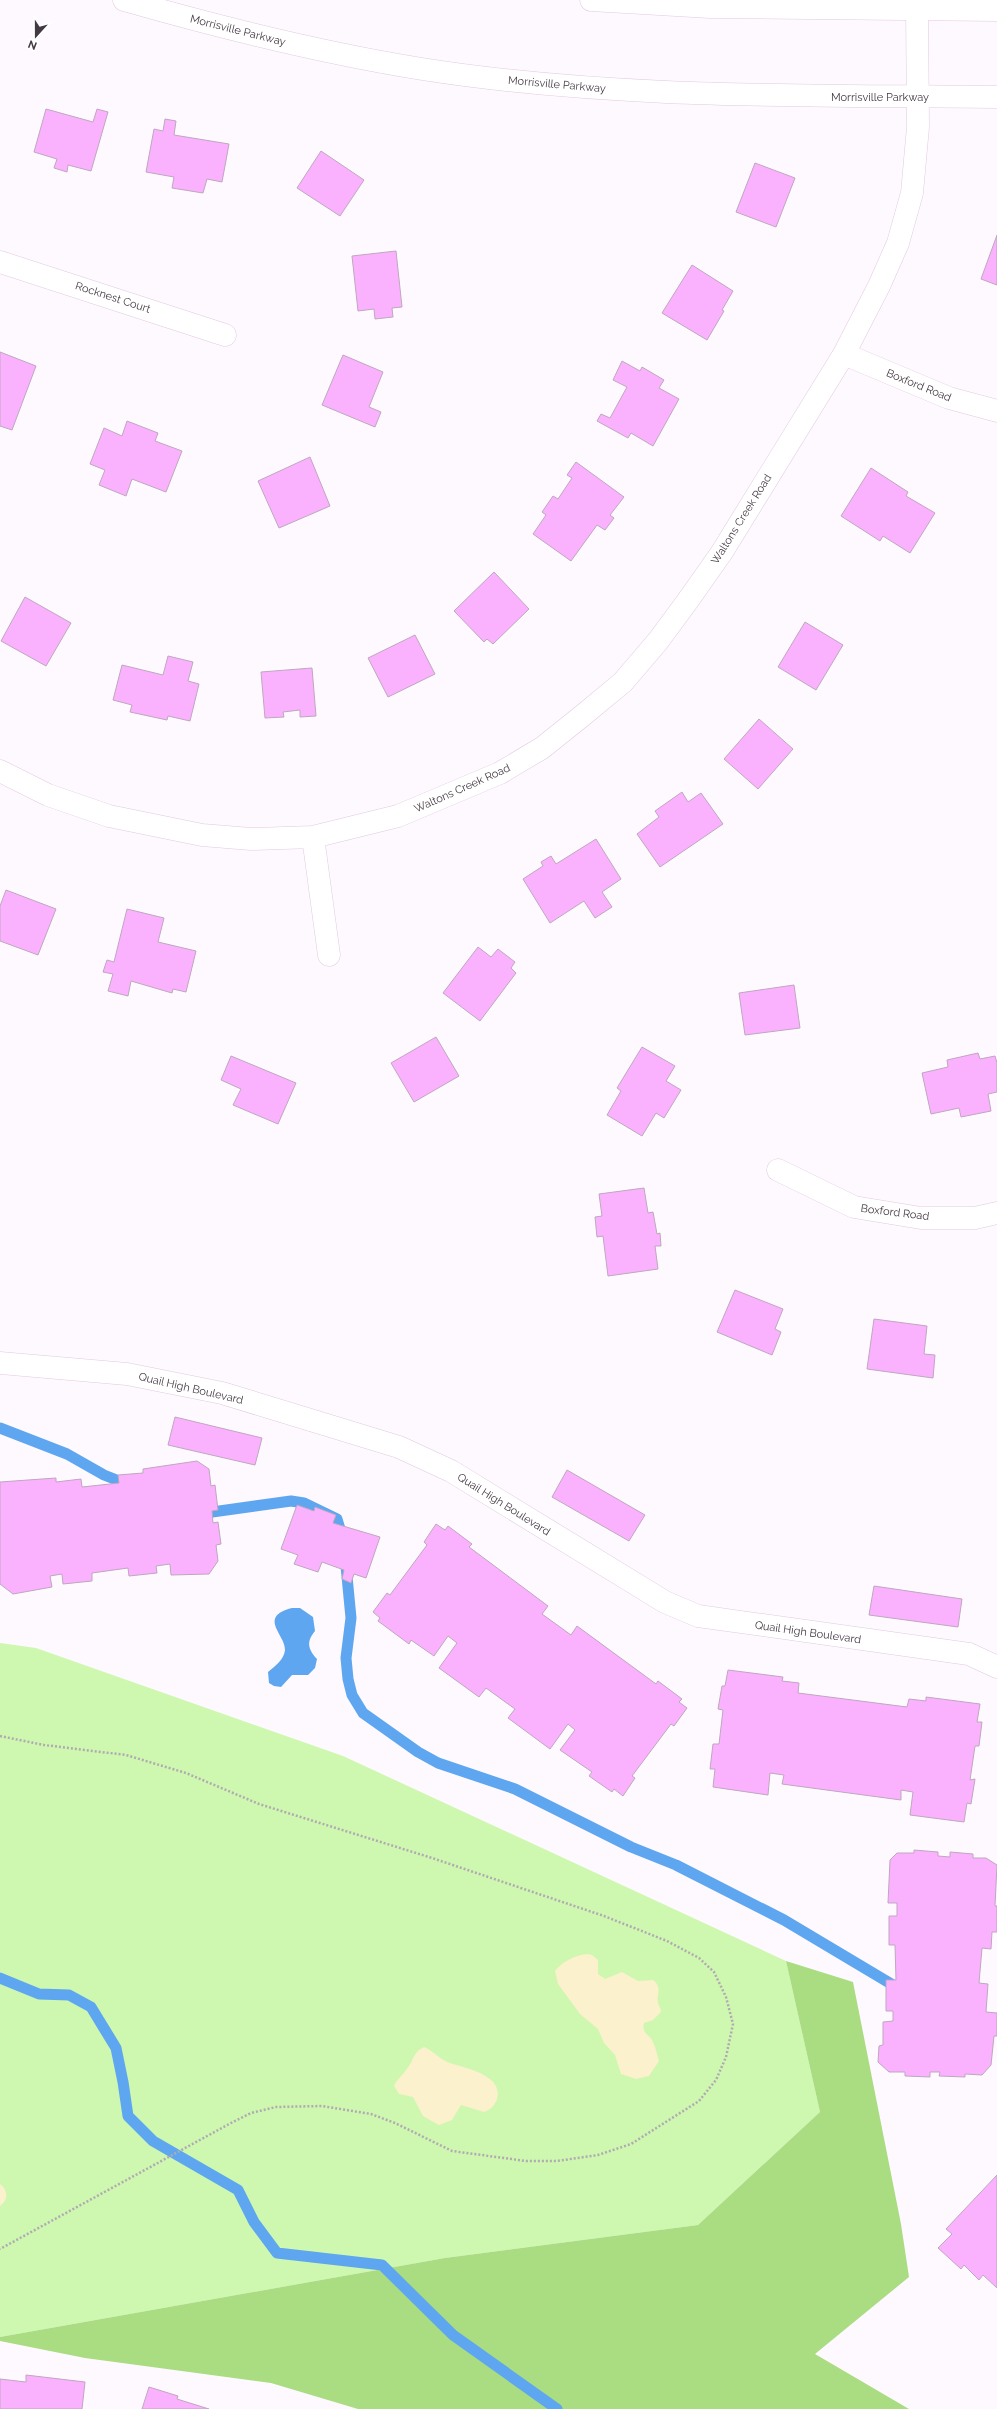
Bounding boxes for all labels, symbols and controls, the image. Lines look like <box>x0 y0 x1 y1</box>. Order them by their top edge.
street label: Morrisville Parkway <box>189 12 287 49</box>
north arrow <box>16 16 56 56</box>
text: N <box>26 37 39 52</box>
street label: Morrisville Parkway <box>508 74 606 95</box>
street label: Morrisville Parkway <box>831 91 929 104</box>
street label: Rocknest Court <box>74 279 152 316</box>
street label: Boxford Road <box>884 367 953 404</box>
street label: Waltons Creek Road <box>708 472 775 567</box>
street label: Waltons Creek Road <box>412 761 512 815</box>
street label: Boxford Road <box>860 1202 930 1223</box>
street label: Quail High Boulevard <box>137 1370 245 1407</box>
street label: Quail High Boulevard <box>455 1471 553 1538</box>
street label: Quail High Boulevard <box>754 1619 862 1646</box>

